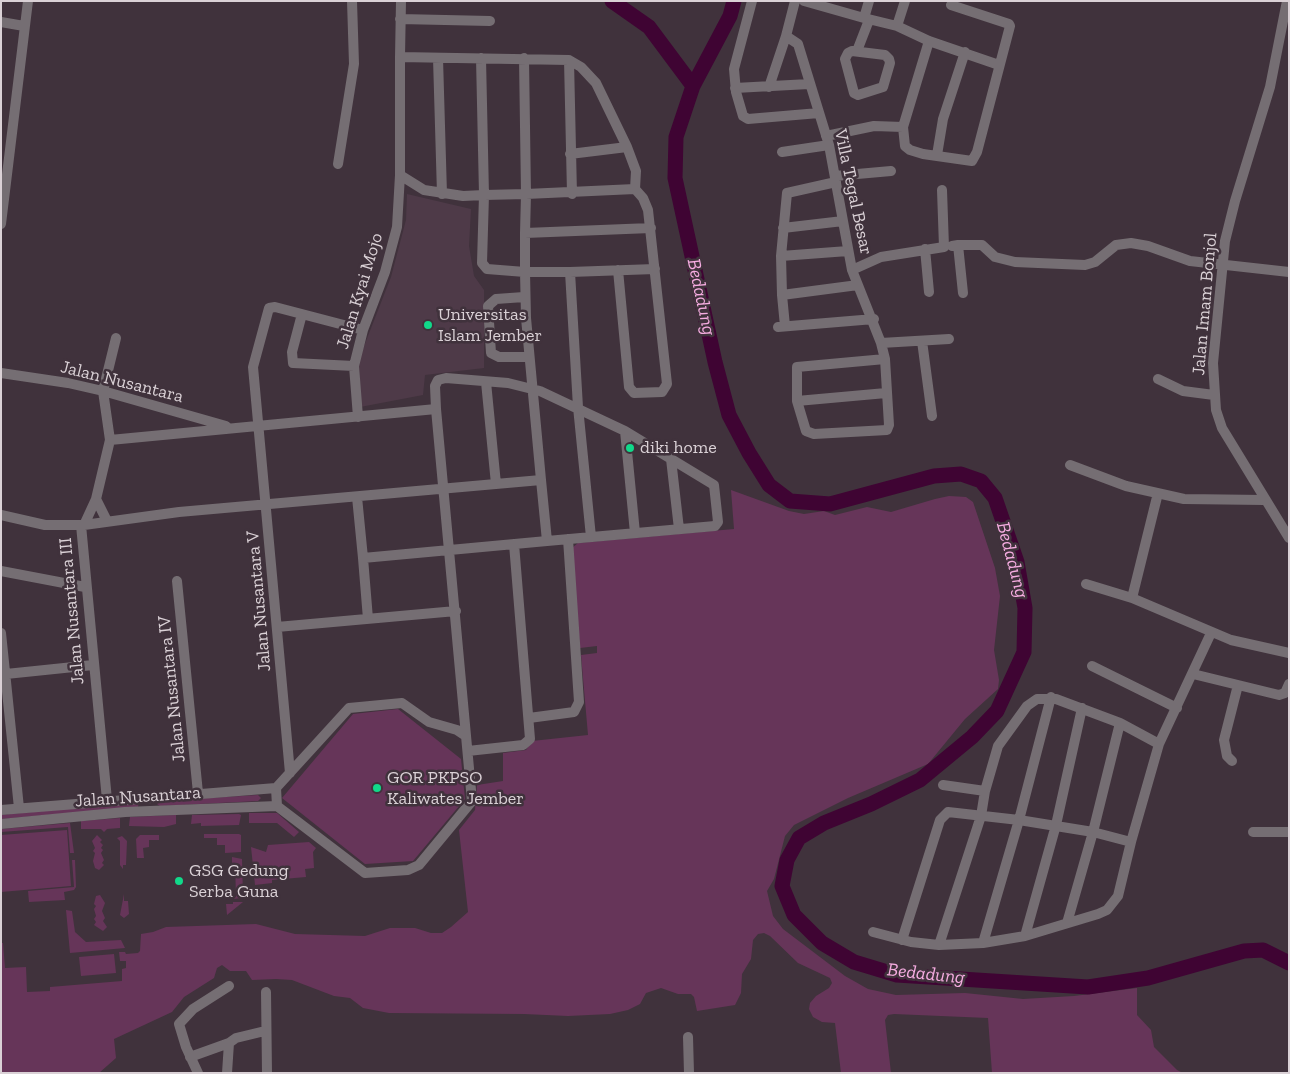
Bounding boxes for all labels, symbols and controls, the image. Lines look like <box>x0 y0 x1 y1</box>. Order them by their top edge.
street label: Villa Tegal Besar <box>829 127 877 257</box>
street label: Jalan Kyai Mojo <box>332 230 388 352</box>
street label: Jalan Imam Bonjol <box>1188 232 1222 376</box>
water label: Bedadung <box>682 256 720 338</box>
place label: Universitas Islam Jember <box>438 304 542 346</box>
marker: Universitas Islam Jember <box>422 319 434 331</box>
street label: Jalan Nusantara <box>58 356 186 408</box>
place label: diki home <box>640 437 717 459</box>
marker: diki home <box>624 442 636 454</box>
water label: Bedadung <box>991 519 1033 601</box>
street label: Jalan Nusantara V <box>242 530 276 672</box>
street label: Jalan Nusantara III <box>55 537 89 685</box>
street label: Jalan Nusantara IV <box>154 615 190 763</box>
place label: GOR PKPSO Kaliwates Jember <box>387 767 524 810</box>
street label: Jalan Nusantara <box>74 782 202 812</box>
marker: GOR PKPSO Kaliwates Jember <box>371 782 383 794</box>
place label: GSG Gedung Serba Guna <box>189 860 289 902</box>
marker: GSG Gedung Serba Guna <box>173 875 185 887</box>
water label: Bedadung <box>886 959 966 989</box>

